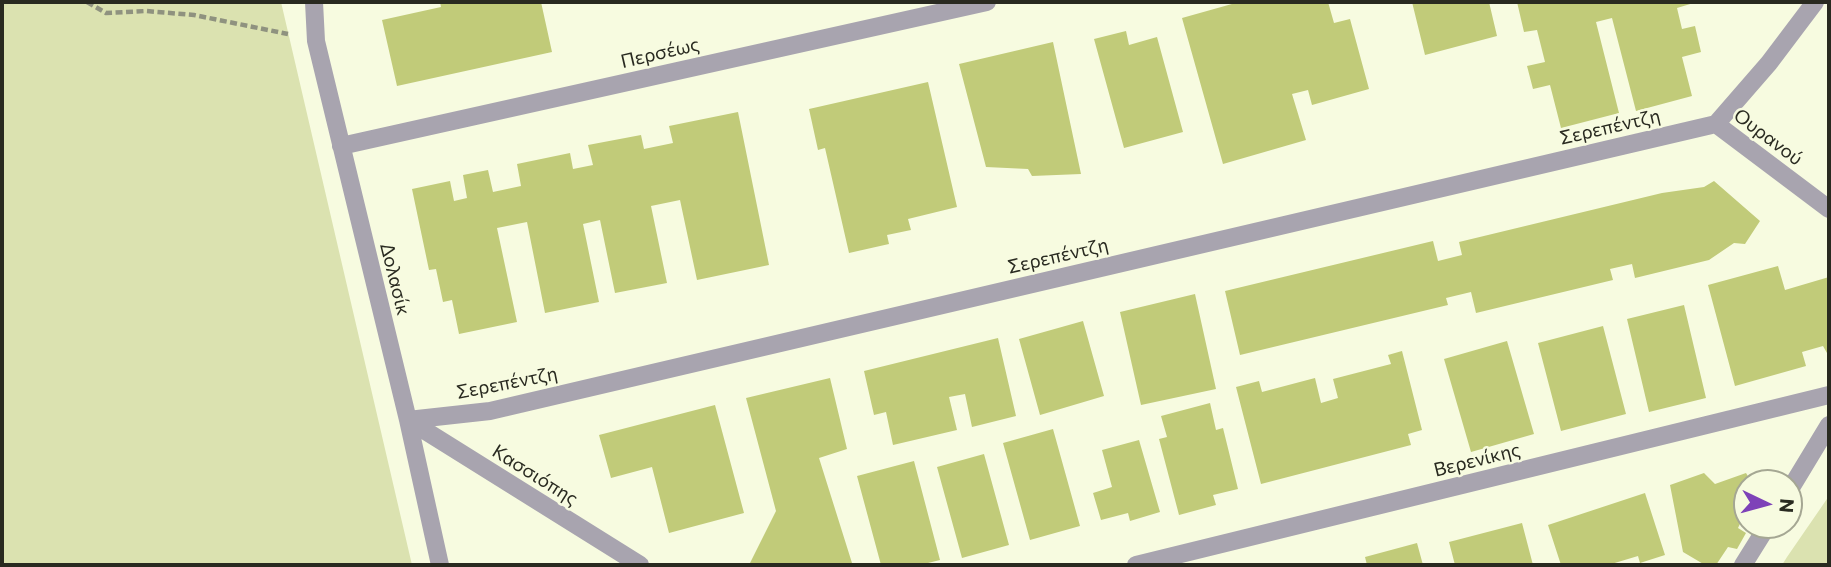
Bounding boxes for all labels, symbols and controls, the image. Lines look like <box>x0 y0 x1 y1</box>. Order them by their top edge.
street label: Περσέως <box>618 33 702 73</box>
street label: Σερεπέντζη <box>1558 104 1662 150</box>
street label: Ουρανού <box>1729 104 1807 170</box>
street label: Σερεπέντζη <box>1006 233 1110 279</box>
street label: Δολασίκ <box>375 240 415 318</box>
street label: Σερεπέντζη <box>455 362 559 404</box>
street label: Βερενίκης <box>1431 438 1523 482</box>
street label: Κασσιόπης <box>488 440 582 510</box>
north arrow <box>1733 469 1803 539</box>
text: N <box>1775 498 1800 514</box>

